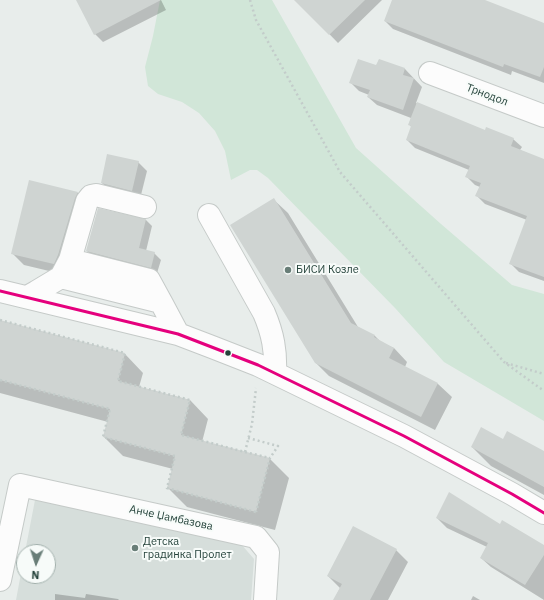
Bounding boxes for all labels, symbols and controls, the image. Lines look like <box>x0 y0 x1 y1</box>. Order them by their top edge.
street label: Трнодол <box>464 81 510 109</box>
place label: БИСИ Козле <box>296 263 359 277</box>
marker: БИСИ Козле <box>283 265 293 275</box>
unlabelled marker <box>223 348 233 358</box>
street label: Анче Џамбазова <box>128 503 214 533</box>
place label: Детска градинка Пролет <box>143 535 232 561</box>
marker: Детска градинка Пролет <box>130 543 140 553</box>
north arrow <box>16 544 56 584</box>
text: N <box>31 568 40 582</box>

